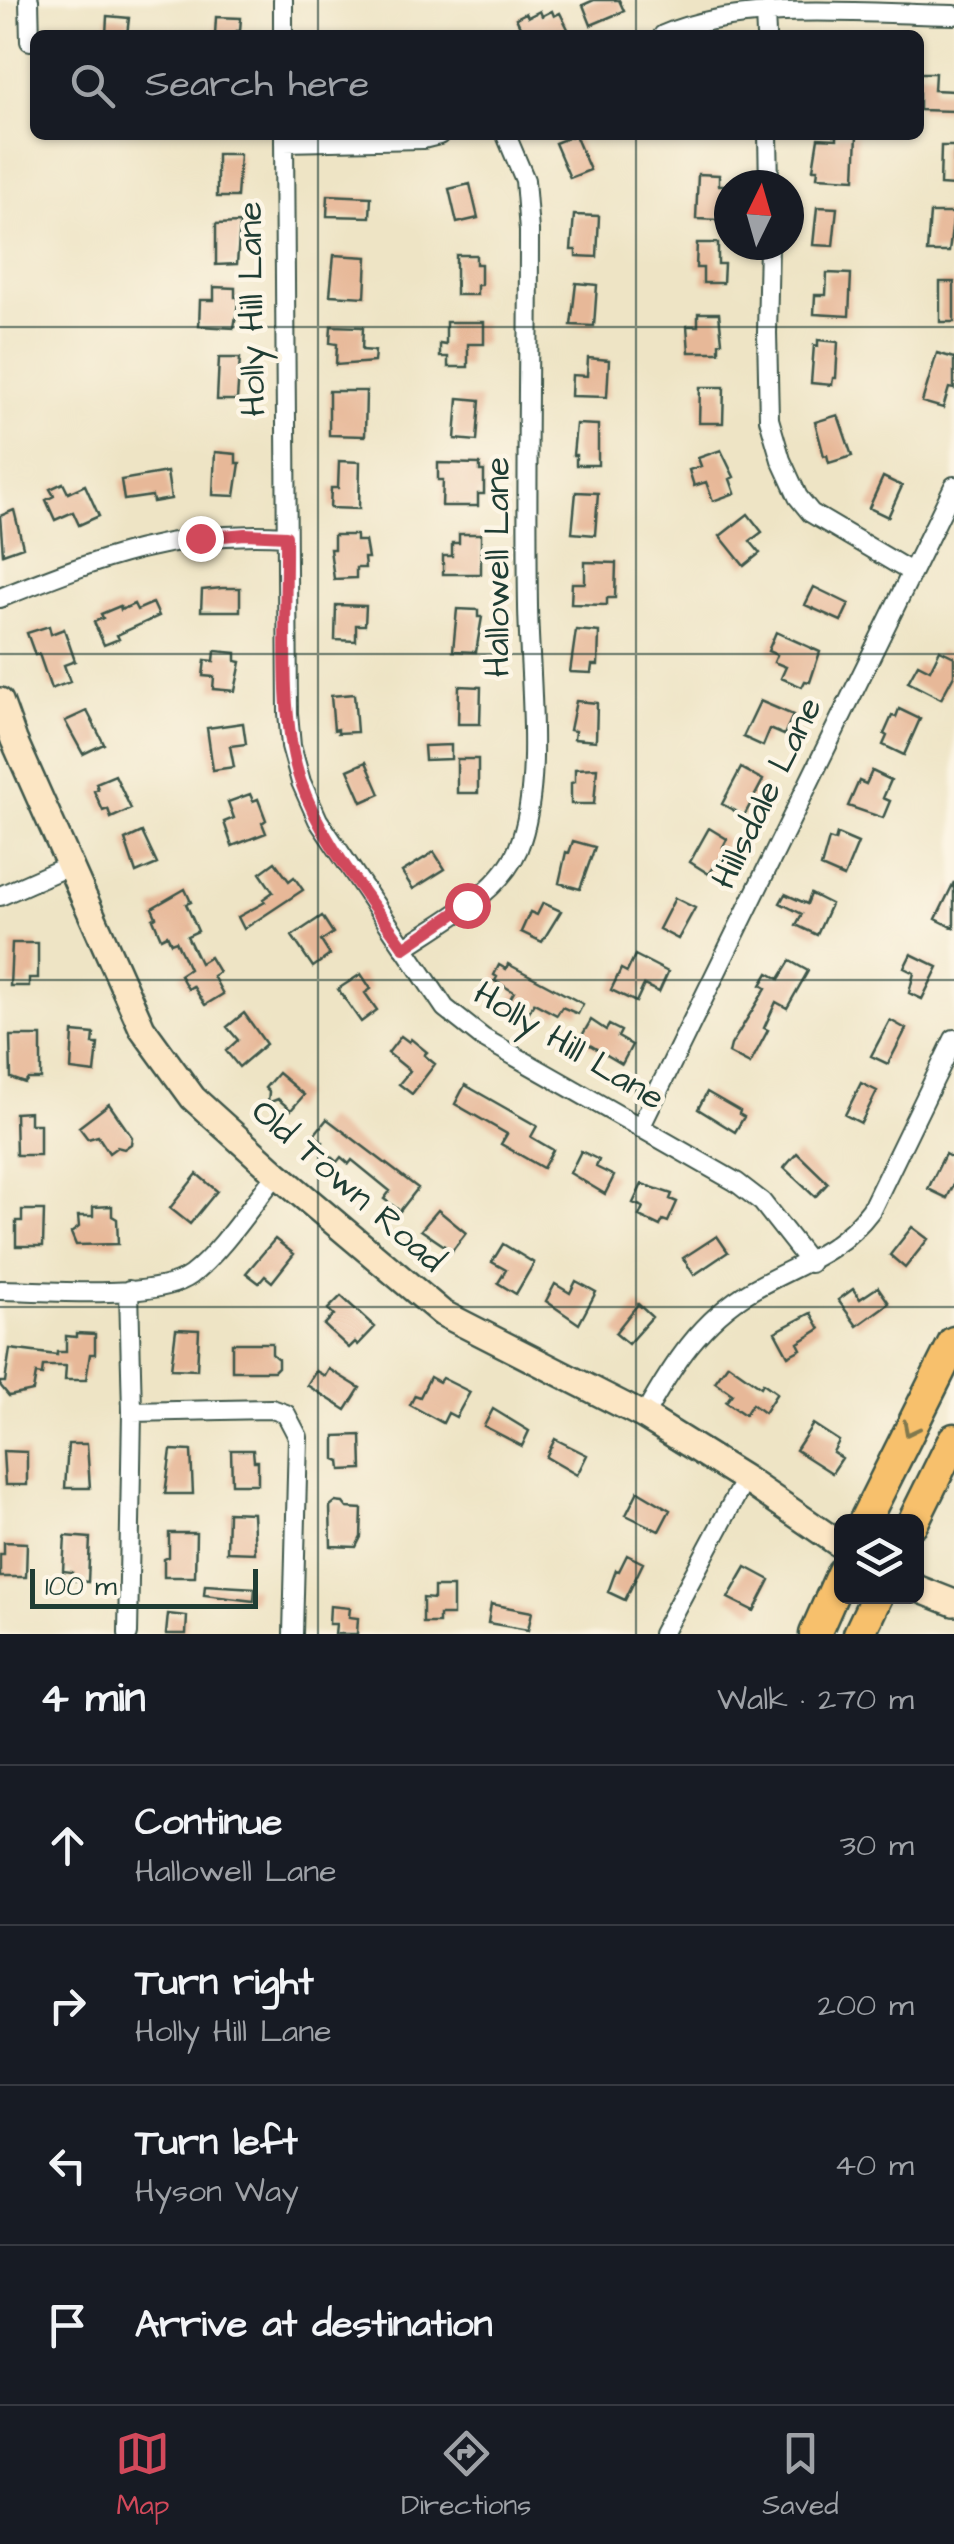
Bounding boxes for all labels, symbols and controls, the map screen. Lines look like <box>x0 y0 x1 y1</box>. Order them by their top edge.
search box <box>30 30 924 140</box>
icon: search <box>65 58 120 113</box>
text: Search here <box>145 59 369 111</box>
north arrow <box>714 170 804 260</box>
street label: Holly Hill Lane <box>226 201 279 417</box>
street label: Hallowell Lane <box>473 457 522 677</box>
route end <box>178 516 224 562</box>
street label: Hillsdale Lane <box>699 689 835 897</box>
route start <box>445 883 491 929</box>
street label: Holly Hill Lane <box>464 970 674 1123</box>
street label: Old Town Road <box>240 1088 456 1284</box>
one-way arrow <box>902 1419 922 1437</box>
map controls <box>834 1514 924 1604</box>
button: layers <box>834 1514 924 1604</box>
scale bar <box>30 1564 258 1608</box>
text: 100 m <box>45 1567 117 1606</box>
text: 4 min <box>40 1670 145 1728</box>
text: Walk · 270 m <box>717 1677 914 1722</box>
text: Continue <box>135 1797 282 1849</box>
icon: ahead <box>40 1818 95 1873</box>
text: 30 m <box>840 1823 914 1868</box>
text: Hallowell Lane <box>135 1849 337 1894</box>
text: Turn right <box>135 1957 314 2009</box>
icon: right <box>40 1978 95 2033</box>
text: 200 m <box>818 1983 914 2028</box>
text: Holly Hill Lane <box>135 2009 332 2054</box>
text: Turn left <box>135 2117 298 2169</box>
icon: left <box>40 2138 95 2193</box>
text: 40 m <box>834 2143 914 2188</box>
text: Hyson Way <box>135 2169 299 2214</box>
icon: arrive <box>40 2298 95 2353</box>
text: Arrive at destination <box>135 2299 492 2351</box>
tab: Map <box>115 2426 170 2525</box>
tab: Directions <box>401 2426 531 2525</box>
tab: Saved <box>762 2426 839 2525</box>

